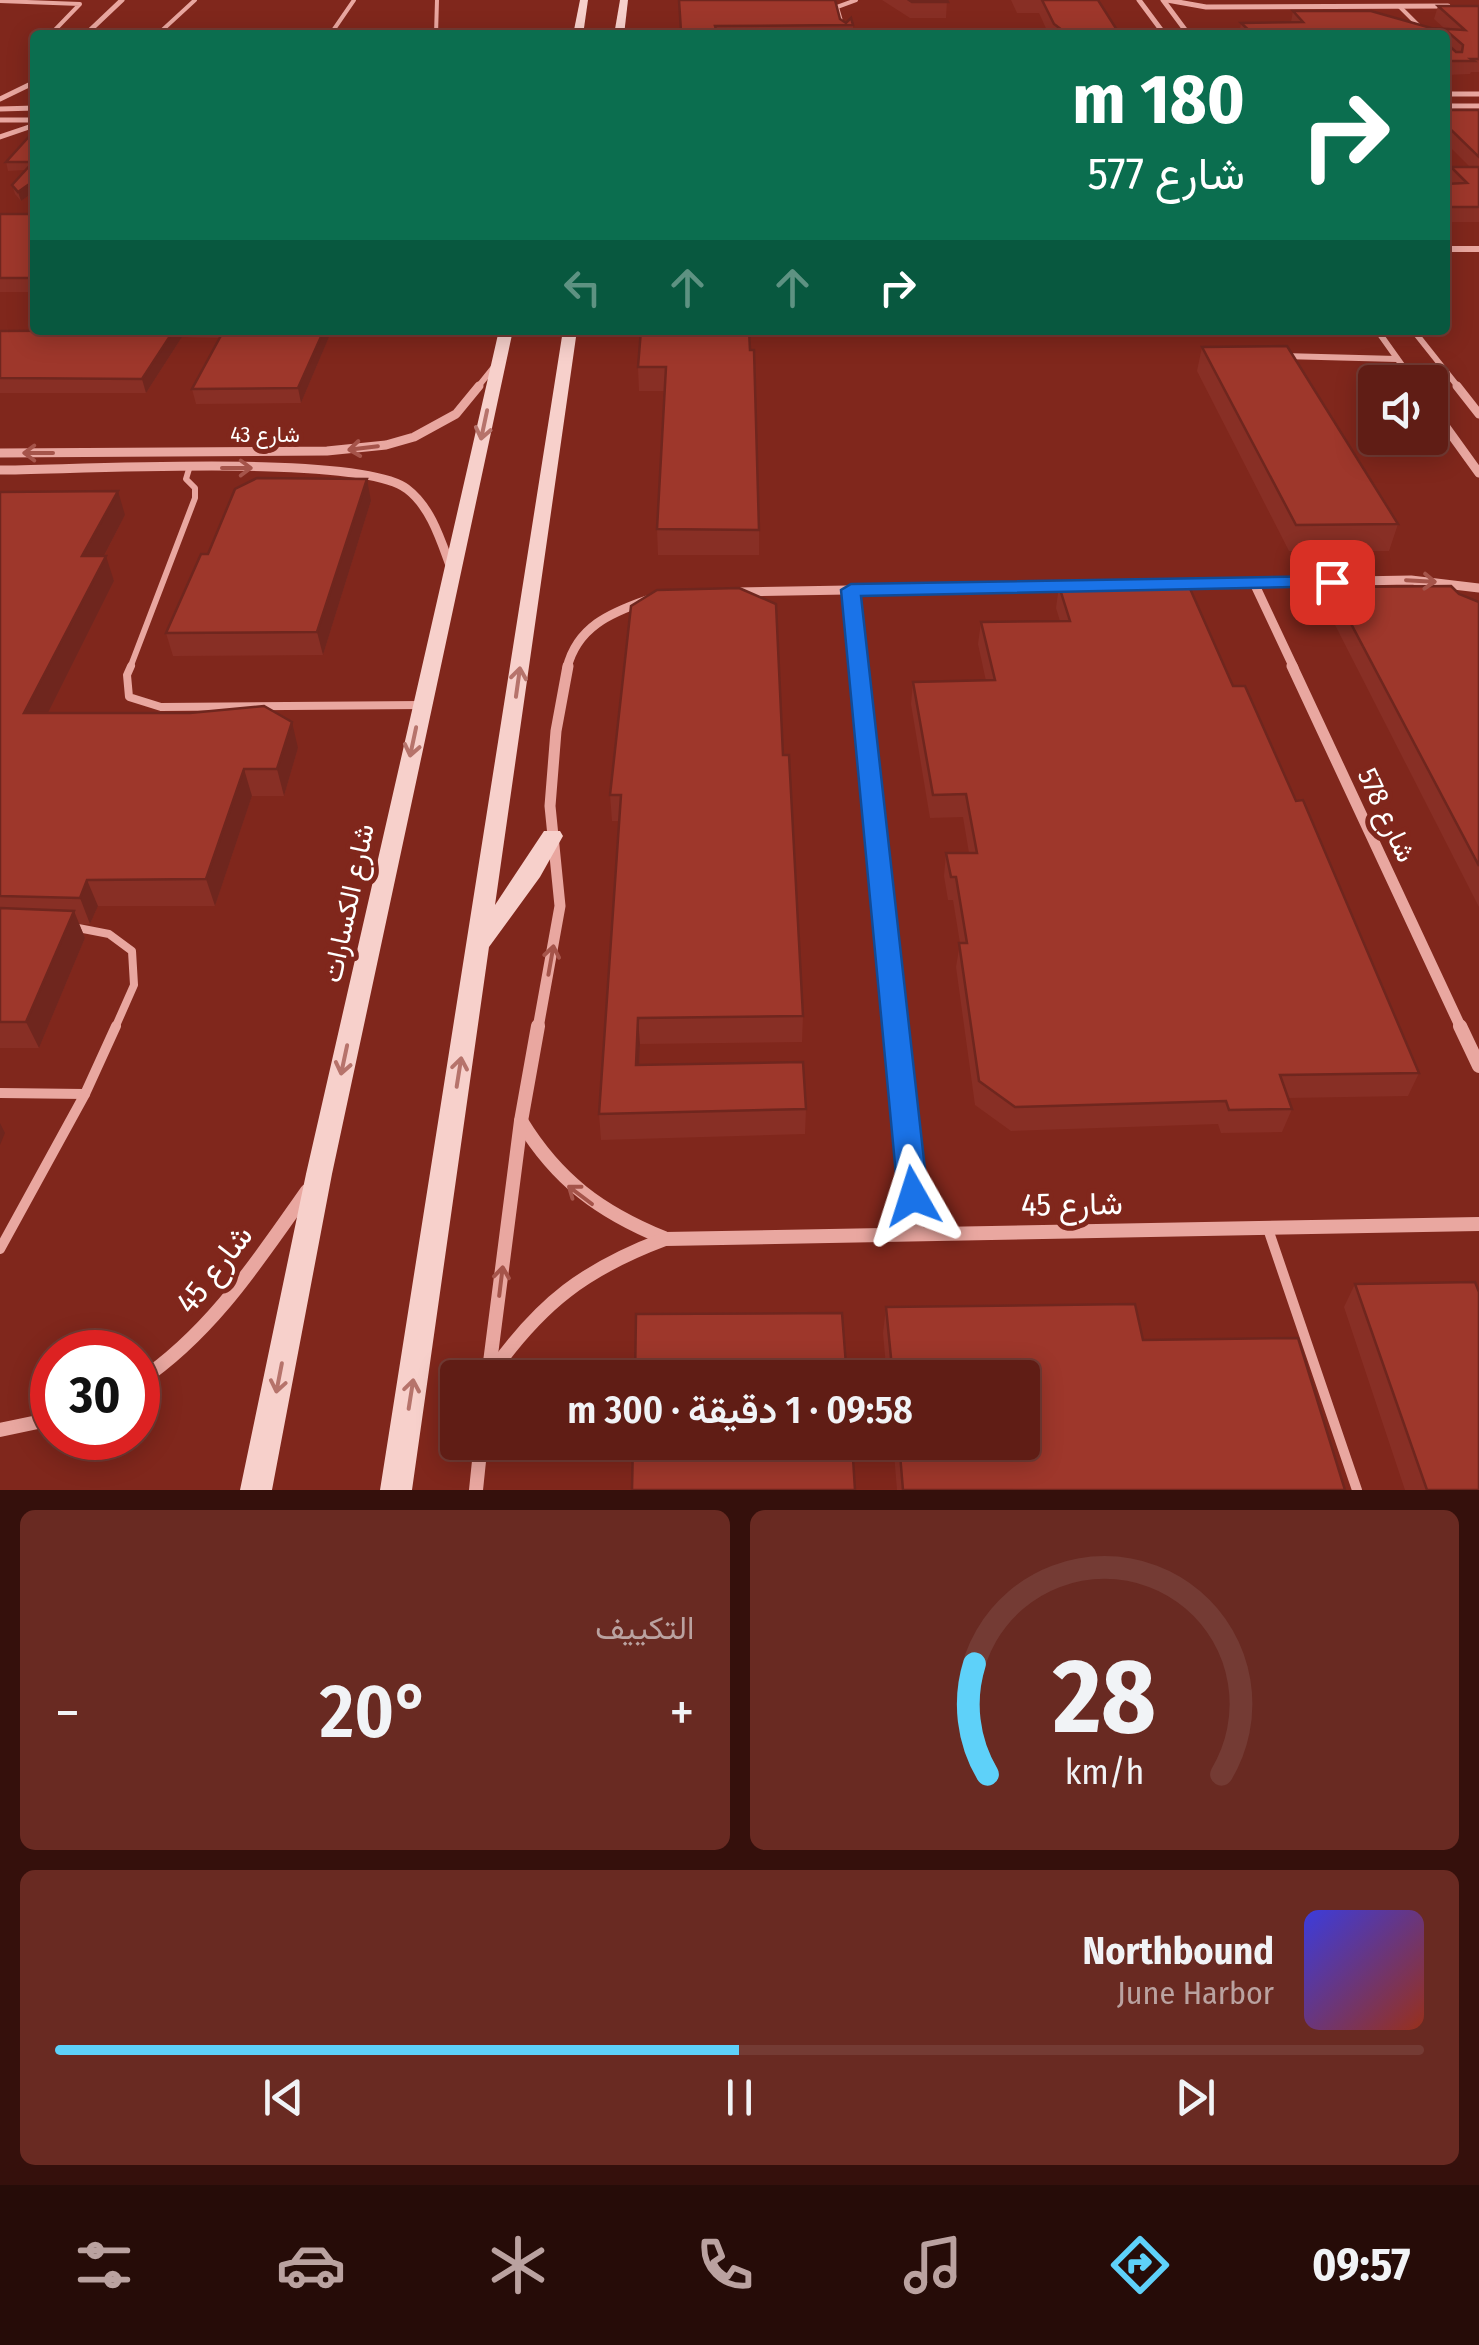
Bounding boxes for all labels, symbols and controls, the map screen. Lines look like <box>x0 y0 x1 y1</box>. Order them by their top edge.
text: 180 m <box>1072 58 1245 142</box>
icon: right <box>1280 70 1410 200</box>
text: شارع 577 <box>1088 147 1245 201</box>
icon: left <box>555 260 610 315</box>
icon: ahead <box>660 260 715 315</box>
icon: ahead <box>765 260 820 315</box>
icon: right <box>870 260 925 315</box>
map controls <box>1358 365 1448 455</box>
button: sound <box>1358 365 1448 455</box>
one-way arrow <box>474 408 492 440</box>
street label: شارع 43 <box>230 421 300 449</box>
one-way arrow <box>347 439 379 458</box>
one-way arrow <box>22 443 54 462</box>
one-way arrow <box>220 458 253 478</box>
pin <box>1290 540 1375 625</box>
icon: arrive <box>1305 555 1360 610</box>
one-way arrow <box>1405 572 1437 591</box>
one-way arrow <box>509 666 527 698</box>
one-way arrow <box>403 725 422 757</box>
street label: شارع 578 <box>1349 763 1423 868</box>
street label: شارع الكسارات <box>315 821 383 986</box>
one-way arrow <box>542 945 561 977</box>
one-way arrow <box>334 1043 352 1075</box>
one-way arrow <box>450 1057 469 1089</box>
position arrow <box>861 1144 965 1248</box>
street label: شارع 45 <box>1021 1184 1123 1227</box>
one-way arrow <box>567 1185 594 1206</box>
street label: شارع 45 <box>168 1217 263 1323</box>
one-way arrow <box>492 1265 510 1297</box>
speed limit sign: 30 <box>30 1330 160 1460</box>
one-way arrow <box>268 1361 287 1393</box>
one-way arrow <box>402 1378 420 1410</box>
text: 09:58 · 1 دقيقة · 300 m <box>567 1387 913 1433</box>
text: التكييف <box>595 1609 695 1647</box>
text: 28 <box>1052 1635 1156 1760</box>
text: 20° <box>320 1667 430 1757</box>
text: − <box>55 1680 80 1746</box>
text: + <box>669 1680 695 1746</box>
text: km/h <box>1064 1751 1144 1793</box>
text: Northbound <box>1082 1928 1274 1974</box>
text: June Harbor <box>1117 1974 1274 2012</box>
icon: previous <box>256 2070 311 2125</box>
icon: pause <box>712 2070 767 2125</box>
icon: next <box>1168 2070 1223 2125</box>
icon: filters <box>69 2230 139 2300</box>
icon: car <box>276 2230 346 2300</box>
icon: climate <box>483 2230 553 2300</box>
icon: phone <box>690 2230 760 2300</box>
icon: music <box>898 2230 968 2300</box>
icon: directions <box>1105 2230 1175 2300</box>
text: 09:57 <box>1312 2238 1410 2292</box>

